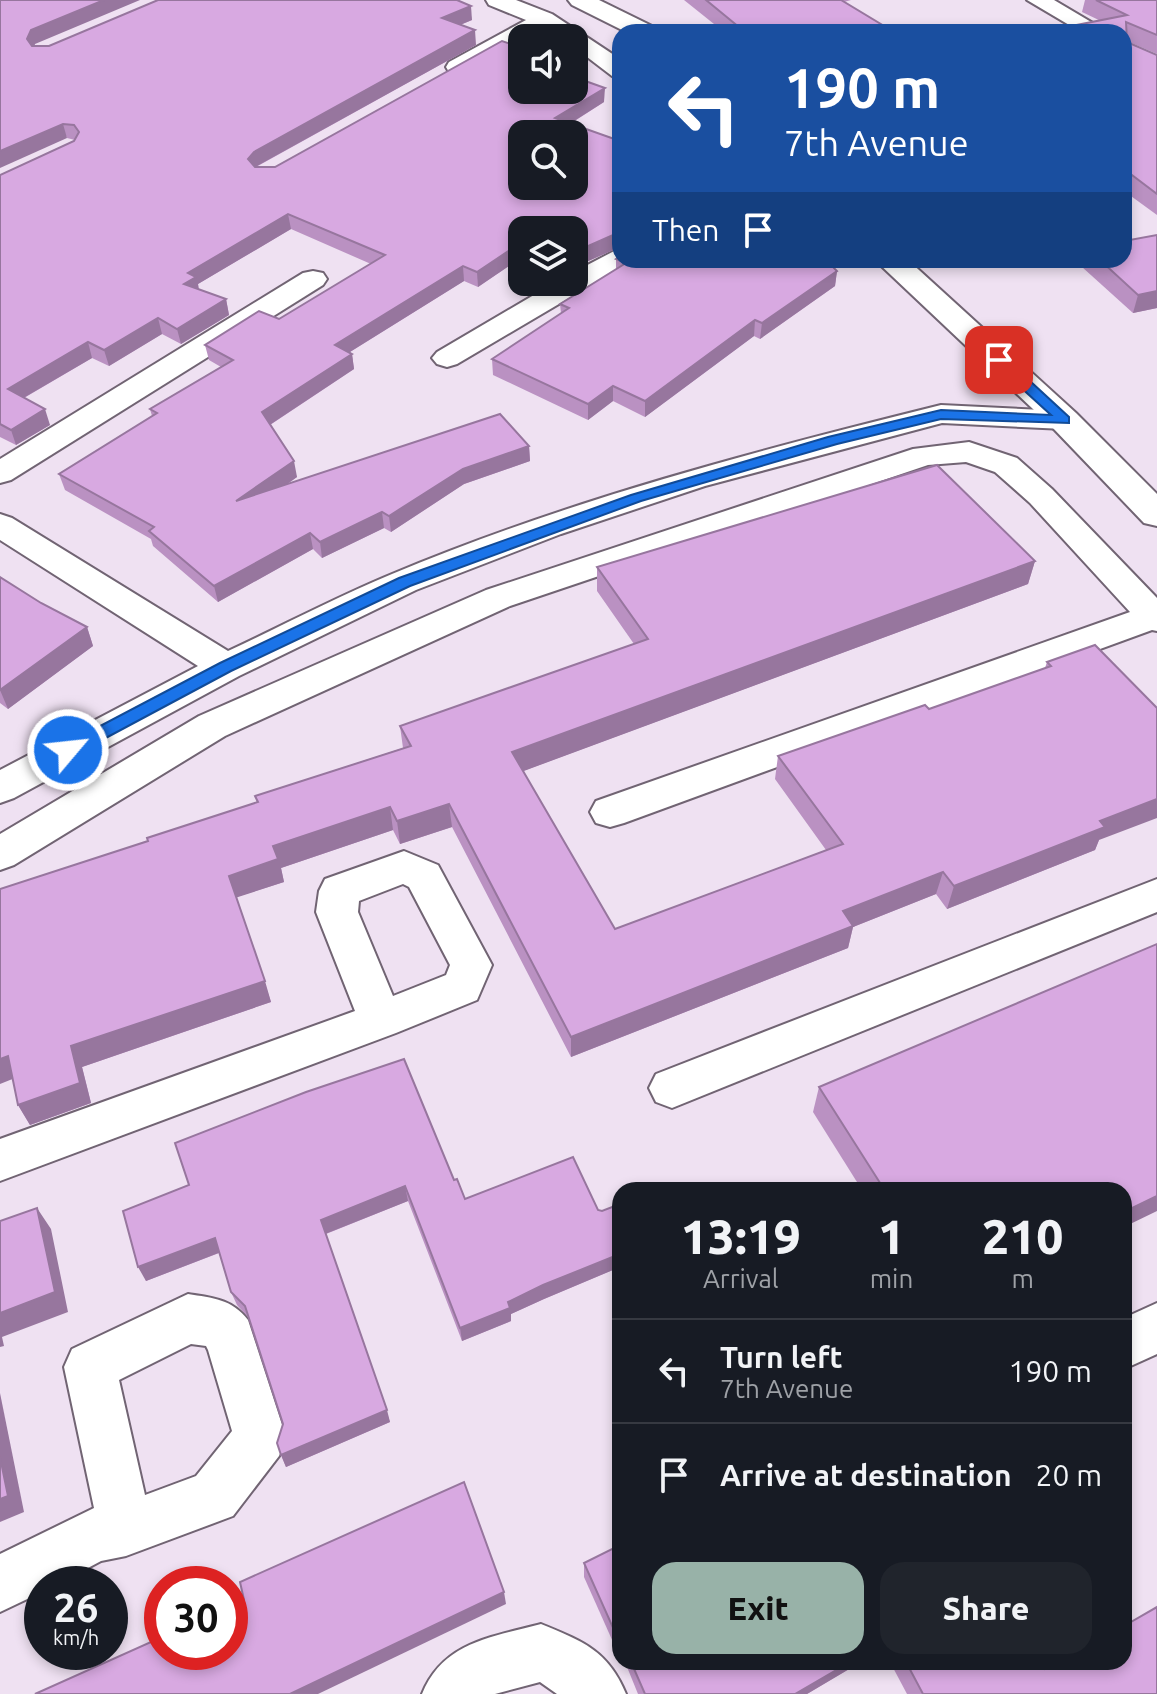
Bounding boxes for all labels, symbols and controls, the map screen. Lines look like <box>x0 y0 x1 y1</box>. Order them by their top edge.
map controls <box>508 24 588 296</box>
button: sound <box>508 24 588 104</box>
icon: left <box>652 56 756 160</box>
text: 190 m <box>784 56 940 119</box>
button: search <box>508 120 588 200</box>
text: 7th Avenue <box>784 122 969 163</box>
icon: arrive <box>736 208 780 252</box>
text: Then <box>652 213 720 247</box>
button: layers <box>508 216 588 296</box>
pin <box>965 326 1033 394</box>
icon: arrive <box>977 338 1021 382</box>
position arrow <box>26 708 110 792</box>
text: 13:19 <box>681 1209 801 1263</box>
text: 1 <box>878 1209 905 1263</box>
text: 210 <box>982 1209 1063 1263</box>
text: Arrival <box>703 1264 779 1293</box>
text: min <box>870 1264 913 1293</box>
text: m <box>1011 1264 1034 1293</box>
text: Turn left <box>720 1340 842 1374</box>
icon: left <box>652 1349 696 1393</box>
text: 190 m <box>1008 1354 1092 1388</box>
text: 7th Avenue <box>720 1374 853 1403</box>
icon: arrive <box>652 1453 696 1497</box>
text: Arrive at destination <box>720 1458 1012 1492</box>
text: 20 m <box>1036 1458 1102 1492</box>
button: Exit <box>652 1562 864 1654</box>
button: Share <box>880 1562 1092 1654</box>
speed limit sign: 30 <box>144 1566 248 1670</box>
text: 26 <box>53 1585 99 1630</box>
text: km/h <box>53 1626 99 1649</box>

